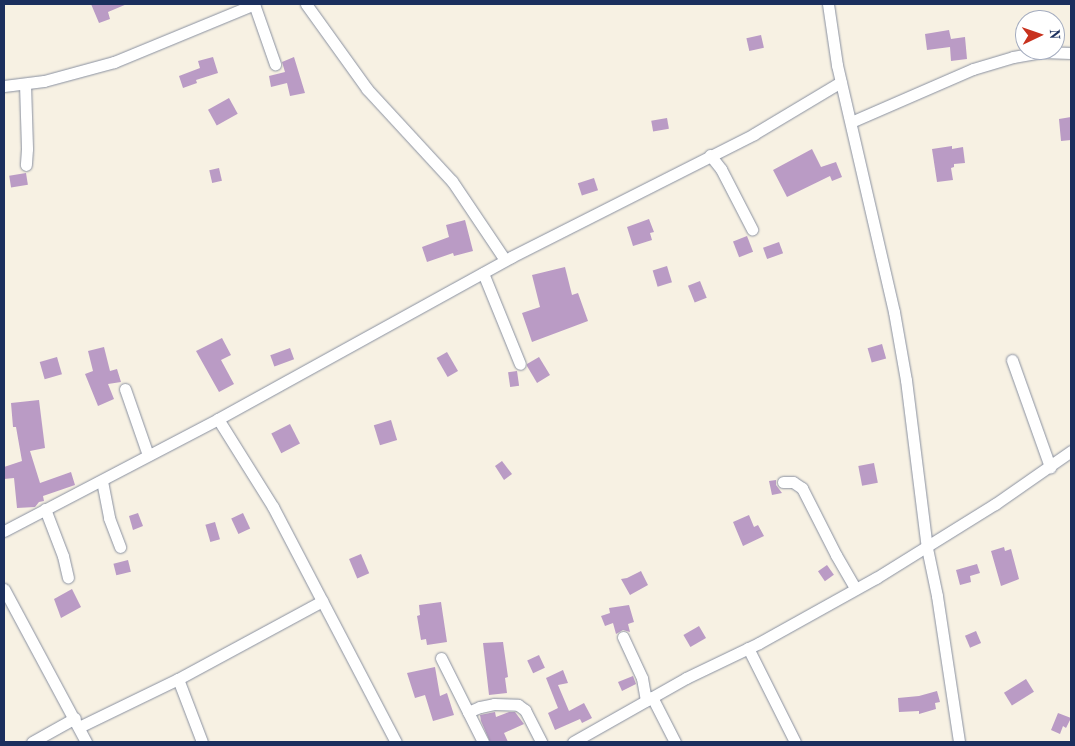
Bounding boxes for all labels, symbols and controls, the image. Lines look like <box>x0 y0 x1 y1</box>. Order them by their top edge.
north arrow <box>1015 10 1065 60</box>
text: N <box>1047 29 1061 40</box>

